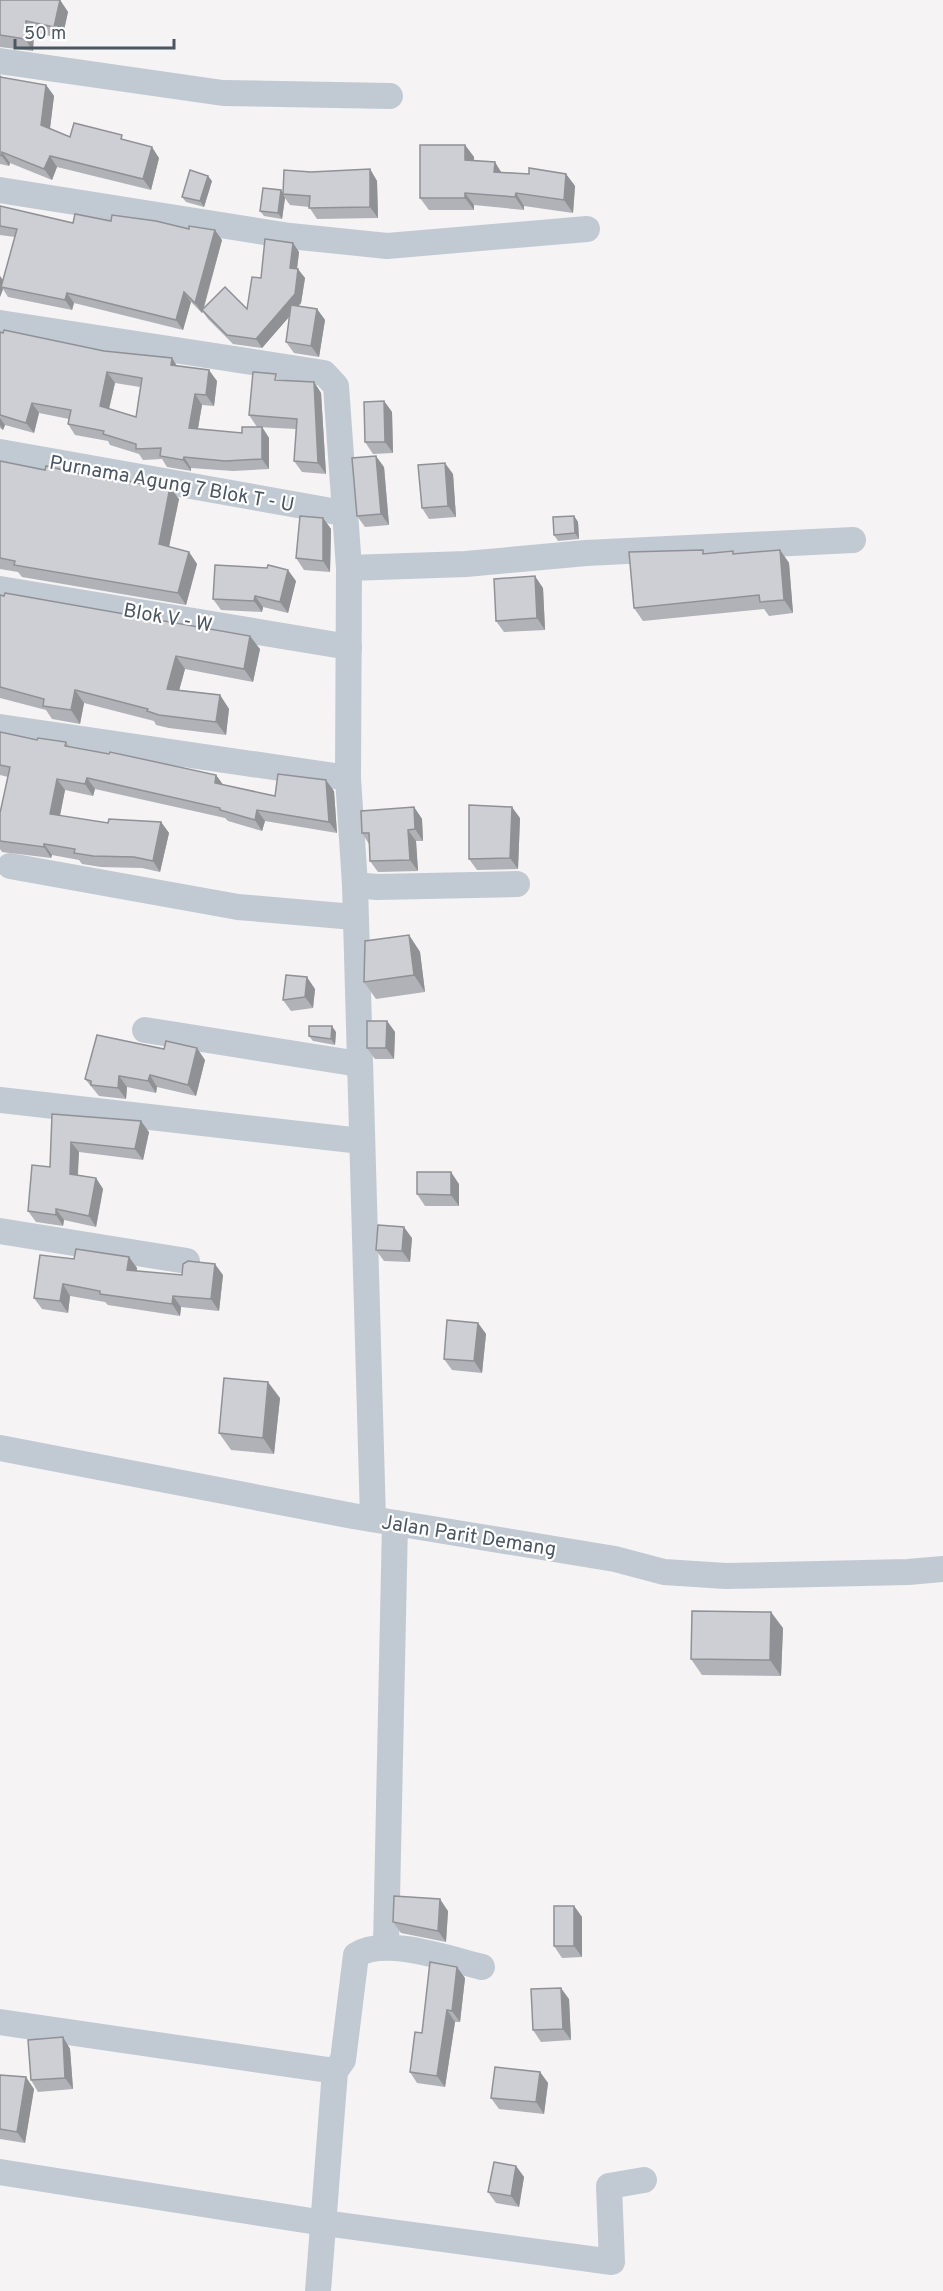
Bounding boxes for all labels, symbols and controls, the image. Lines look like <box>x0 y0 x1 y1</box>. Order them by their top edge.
scale bar <box>15 12 174 50</box>
text: 50 m <box>24 23 66 46</box>
street label: Purnama Agung 7 Blok T - U <box>47 451 296 519</box>
street label: Blok V - W <box>121 598 214 640</box>
street label: Jalan Parit Demang <box>380 1510 558 1564</box>

